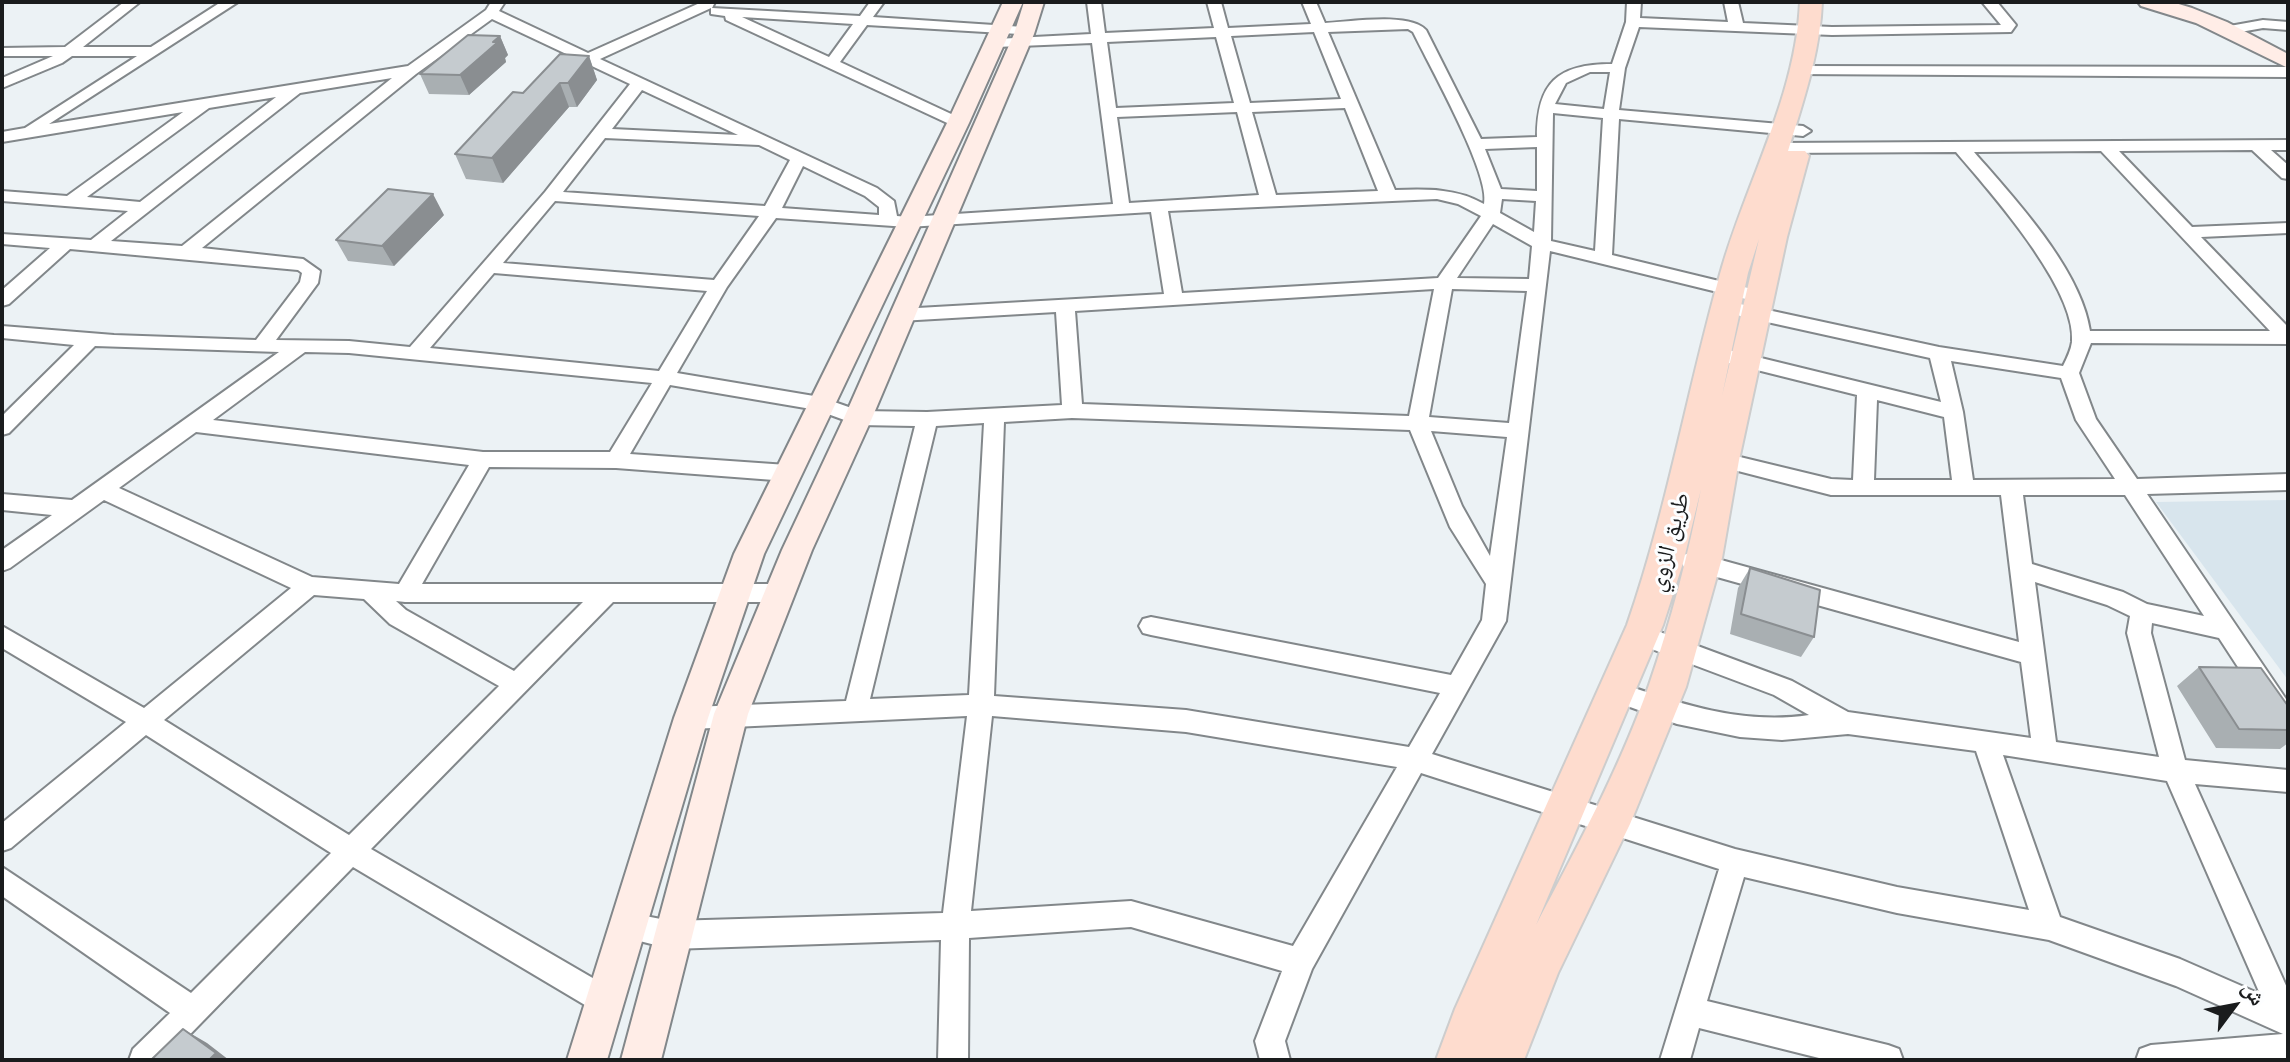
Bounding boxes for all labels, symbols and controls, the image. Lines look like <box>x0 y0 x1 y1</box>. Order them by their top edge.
street label: طريق الزوي <box>1642 489 1696 595</box>
north arrow <box>2194 966 2274 1046</box>
text: ش <box>2237 976 2272 1010</box>

